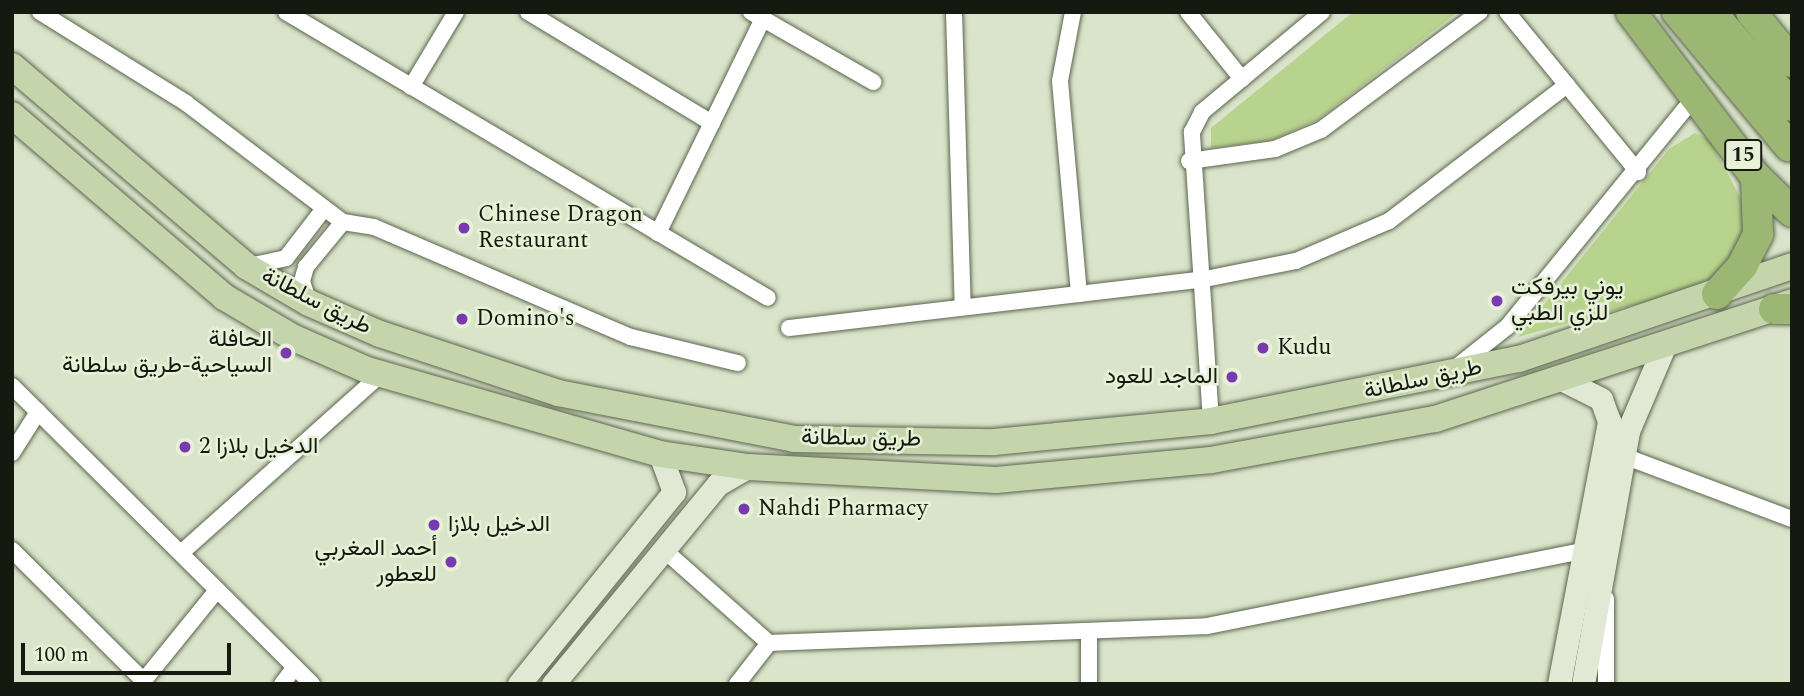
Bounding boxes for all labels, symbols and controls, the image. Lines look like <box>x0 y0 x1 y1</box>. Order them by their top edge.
road number: 15 <box>1724 138 1762 172</box>
place label: Chinese Dragon Restaurant <box>478 201 643 255</box>
marker: Chinese Dragon Restaurant <box>456 220 472 236</box>
street label: طريق سلطانة <box>256 262 376 342</box>
place label: يوني بيرفكت للزي الطبي <box>1511 274 1624 328</box>
marker: يوني بيرفكت للزي الطبي <box>1489 293 1505 309</box>
place label: Domino's <box>476 305 575 333</box>
marker: Domino's <box>454 311 470 327</box>
place label: الحافلة السياحية-طريق سلطانة <box>62 326 272 380</box>
place label: Kudu <box>1277 334 1332 362</box>
marker: Kudu <box>1255 340 1271 356</box>
marker: الحافلة السياحية-طريق سلطانة <box>278 345 294 361</box>
street label: طريق سلطانة <box>1361 354 1485 406</box>
place label: الماجد للعود <box>1105 363 1218 391</box>
marker: الماجد للعود <box>1224 369 1240 385</box>
street label: طريق سلطانة <box>801 424 921 454</box>
place label: الدخیل بلازا 2 <box>199 433 318 461</box>
marker: الدخیل بلازا 2 <box>177 439 193 455</box>
place label: Nahdi Pharmacy <box>758 495 928 523</box>
marker: Nahdi Pharmacy <box>736 501 752 517</box>
place label: الدخیل بلازا <box>448 511 550 539</box>
marker: الدخیل بلازا <box>426 517 442 533</box>
place label: أحمد المغربي للعطور <box>315 535 437 589</box>
marker: أحمد المغربي للعطور <box>443 554 459 570</box>
scale bar <box>24 630 234 674</box>
text: 100 m <box>34 639 89 671</box>

